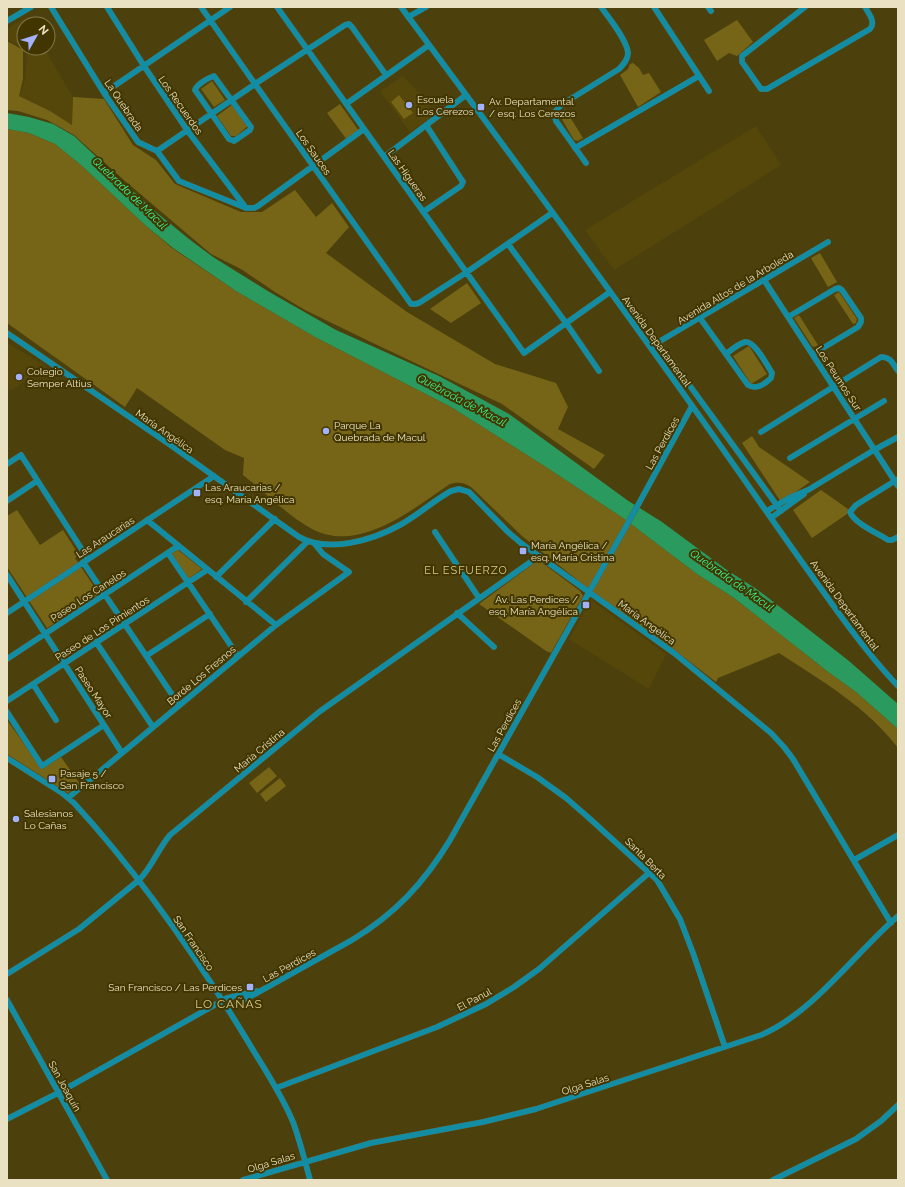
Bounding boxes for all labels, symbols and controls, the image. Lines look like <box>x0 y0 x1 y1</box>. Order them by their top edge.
north arrow <box>16 16 56 56</box>
text: N <box>36 23 51 37</box>
street label: Los Recuerdos <box>156 74 205 137</box>
street label: La Quebrada <box>102 77 145 133</box>
place label: Escuela Los Cerezos <box>417 94 474 117</box>
place label: Av. Departamental / esq. Los Cerezos <box>489 96 576 119</box>
marker: Escuela Los Cerezos <box>404 100 414 110</box>
marker: Av. Departamental / esq. Los Cerezos <box>476 102 486 112</box>
street label: Los Sauces <box>294 128 333 177</box>
street label: Las Higueras <box>386 148 429 203</box>
water label: Quebrada de Macul <box>90 154 170 232</box>
street label: Avenida Altos de la Arboleda <box>675 248 795 326</box>
street label: Avenida Departamental <box>620 294 693 389</box>
street label: Los Peumos Sur <box>814 344 864 413</box>
place label: Colegio Semper Altius <box>27 366 92 389</box>
marker: Colegio Semper Altius <box>14 372 24 382</box>
water label: Quebrada de Macul <box>415 372 508 429</box>
street label: María Angélica <box>134 407 196 455</box>
street label: Las Perdices <box>643 415 682 472</box>
place label: Parque La Quebrada de Macul <box>334 420 426 443</box>
marker: Parque La Quebrada de Macul <box>321 426 331 436</box>
place label: Las Araucarias / esq. María Angélica <box>205 482 294 505</box>
marker: Las Araucarias / esq. María Angélica <box>192 488 202 498</box>
street label: Las Araucarias <box>74 514 136 560</box>
place label: María Angélica / esq. María Cristina <box>531 540 614 563</box>
marker: María Angélica / esq. María Cristina <box>518 546 528 556</box>
water label: Quebrada de Macul <box>688 547 776 614</box>
street label: Avenida Departamental <box>808 558 881 653</box>
district label: EL ESFUERZO <box>424 564 508 577</box>
street label: Paseo Los Canelos <box>49 567 128 624</box>
street label: Paseo de Los Pimientos <box>53 594 152 663</box>
place label: Av. Las Perdices / esq. María Angélica <box>489 594 578 617</box>
street label: María Angélica <box>616 598 677 647</box>
marker: Av. Las Perdices / esq. María Angélica <box>581 600 591 610</box>
street label: Borde Los Fresnos <box>165 643 238 707</box>
street label: Paseo Mayor <box>73 664 115 721</box>
street label: Las Perdices <box>485 697 524 754</box>
street label: María Cristina <box>232 726 287 775</box>
place label: Pasaje 5 / San Francisco <box>60 768 124 791</box>
marker: Pasaje 5 / San Francisco <box>47 774 57 784</box>
place label: Salesianos Lo Cañas <box>24 808 73 831</box>
marker: Salesianos Lo Cañas <box>11 814 21 824</box>
street label: Santa Berta <box>623 836 668 881</box>
street label: San Francisco <box>171 914 216 973</box>
street label: Las Perdices <box>261 946 318 984</box>
place label: San Francisco / Las Perdices <box>108 982 242 993</box>
marker: San Francisco / Las Perdices <box>245 982 255 992</box>
street label: El Panul <box>455 986 493 1013</box>
district label: LO CAÑAS <box>195 997 263 1011</box>
street label: San Joaquín <box>46 1059 83 1113</box>
street label: Olga Salas <box>560 1072 610 1097</box>
street label: Olga Salas <box>246 1150 296 1175</box>

